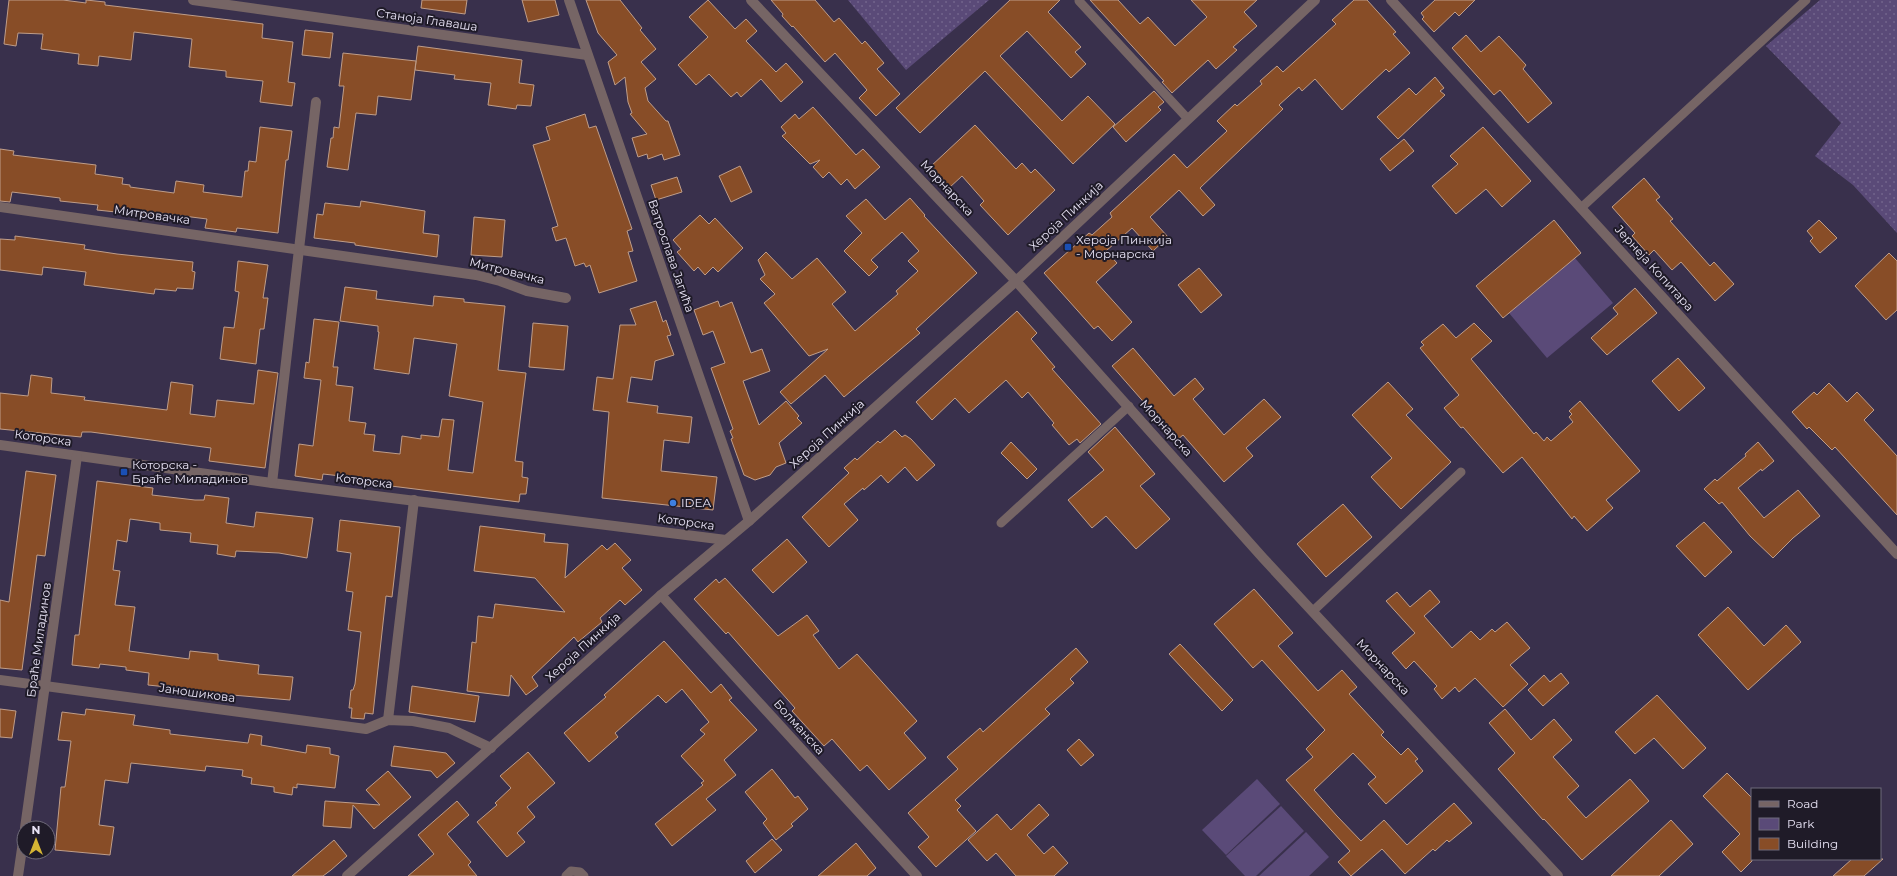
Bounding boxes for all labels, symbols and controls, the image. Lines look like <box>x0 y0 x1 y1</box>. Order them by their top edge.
street label: Станоја Главаша <box>375 5 479 34</box>
street label: Морнарска <box>918 156 977 219</box>
street label: Хероја Пинкија <box>1025 177 1106 254</box>
street label: Ватрослава Јагића <box>645 197 698 314</box>
street label: Митровачка <box>113 202 191 227</box>
street label: Јернеја Копитара <box>1612 222 1697 314</box>
place label: Хероја Пинкија - Морнарска <box>1076 232 1172 261</box>
marker: Хероја Пинкија - Морнарска <box>1063 242 1073 252</box>
street label: Митровачка <box>468 254 546 287</box>
street label: Хероја Пинкија <box>786 396 867 471</box>
street label: Морнарска <box>1137 396 1196 459</box>
street label: Которска <box>14 426 72 449</box>
place label: Которска - Браће Миладинов <box>132 457 248 486</box>
marker: Которска - Браће Миладинов <box>119 467 129 477</box>
street label: Которска <box>335 470 393 491</box>
place label: IDEA <box>681 495 712 510</box>
marker: IDEA <box>668 498 678 508</box>
street label: Которска <box>657 510 715 533</box>
street label: Браће Миладинов <box>23 581 54 698</box>
street label: Хероја Пинкија <box>542 609 623 684</box>
street label: Морнарска <box>1354 635 1413 698</box>
street label: Јаношикова <box>158 680 236 705</box>
street label: Болманска <box>771 696 828 757</box>
legend <box>1751 788 1881 860</box>
text: Road <box>1787 796 1818 811</box>
text: Park <box>1787 816 1815 831</box>
north arrow <box>16 820 56 860</box>
text: N <box>32 823 40 837</box>
text: Building <box>1787 836 1838 851</box>

